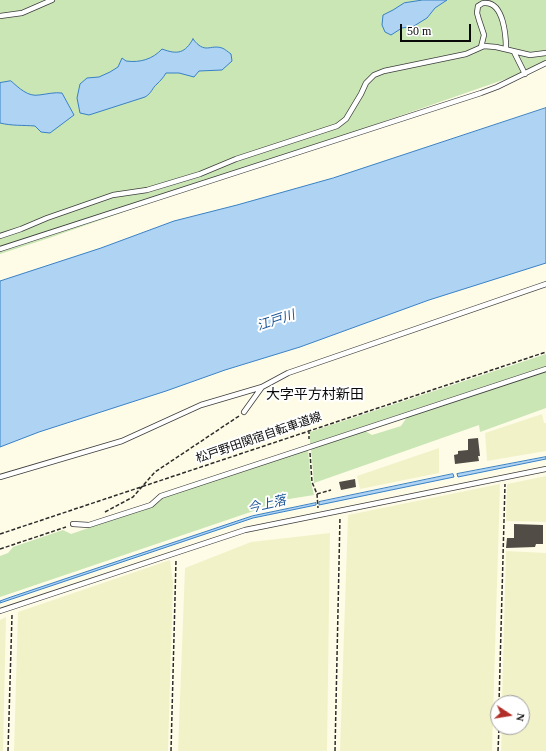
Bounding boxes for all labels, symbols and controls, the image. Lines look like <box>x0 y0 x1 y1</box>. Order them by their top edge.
scale bar <box>402 16 473 42</box>
text: 50 m <box>407 24 431 38</box>
water label: 江戸川 <box>255 308 297 334</box>
district label: 大字平方村新田 <box>266 387 364 403</box>
street label: 松戸野田関宿自転車道線 <box>194 410 324 466</box>
water label: 今上落 <box>246 493 288 517</box>
north arrow <box>490 695 530 735</box>
text: N <box>514 712 527 722</box>

